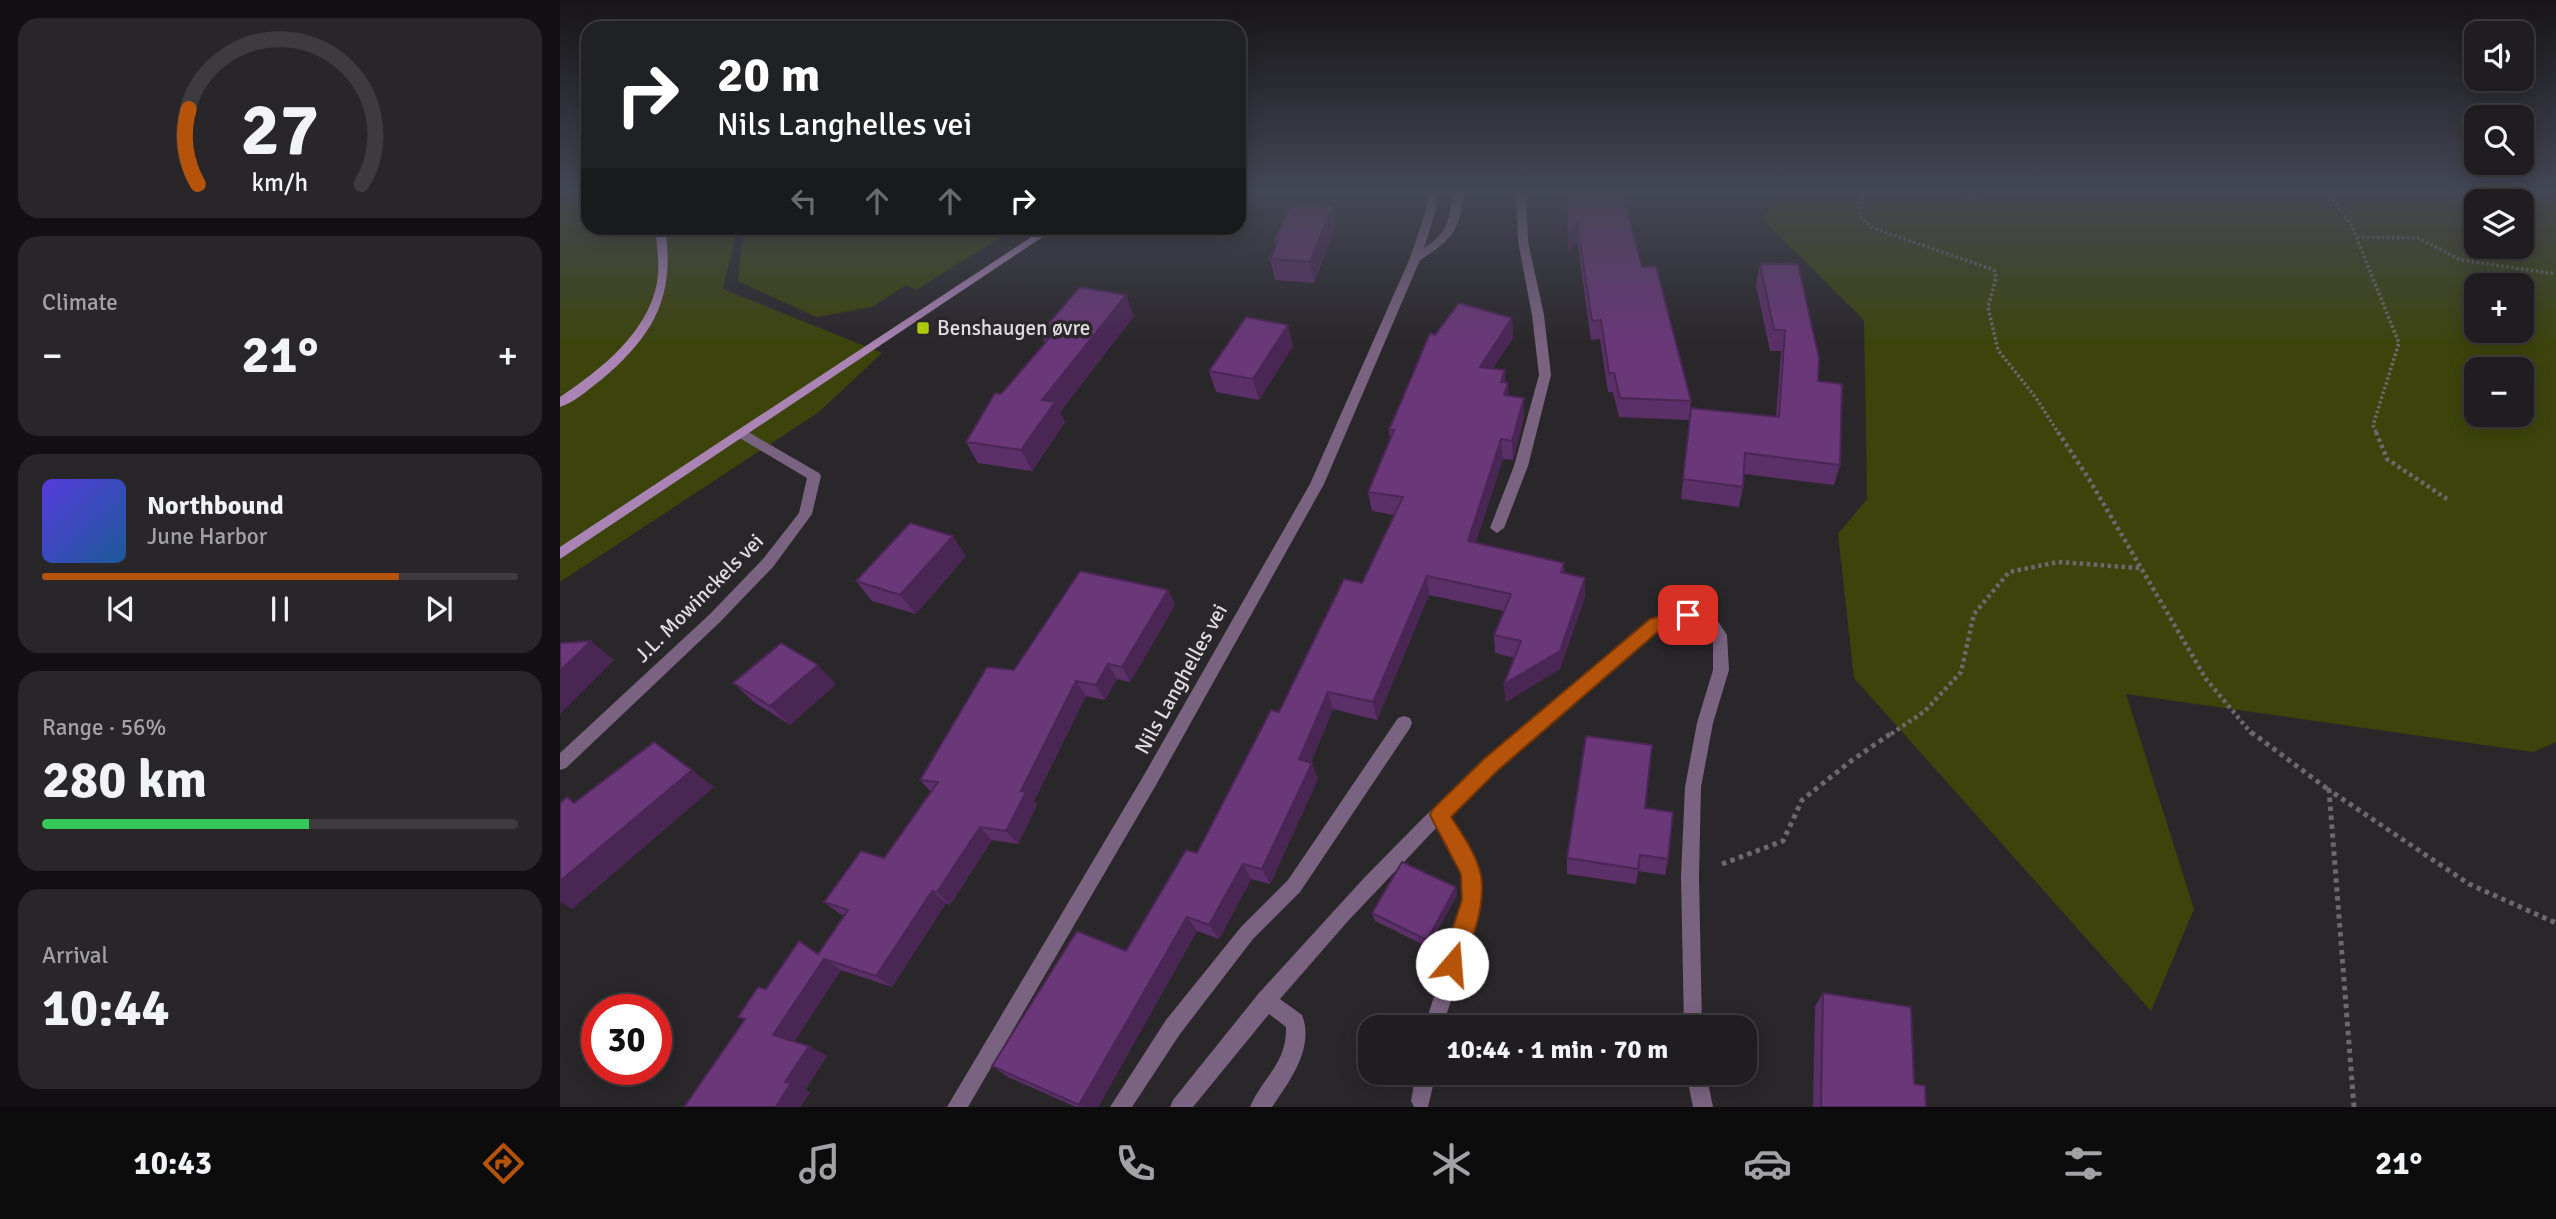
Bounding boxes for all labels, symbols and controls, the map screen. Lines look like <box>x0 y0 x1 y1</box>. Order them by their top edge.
map controls <box>2464 21 2534 427</box>
button: sound <box>2464 21 2534 91</box>
text: 20 m <box>717 45 820 105</box>
icon: right <box>602 49 693 140</box>
text: 27 <box>241 86 319 175</box>
text: Nils Langhelles vei <box>717 105 972 144</box>
button: search <box>2464 105 2534 175</box>
text: km/h <box>252 167 308 198</box>
icon: left <box>785 182 823 220</box>
icon: ahead <box>858 182 896 220</box>
icon: ahead <box>931 182 969 220</box>
icon: right <box>1004 182 1042 220</box>
button: layers <box>2464 189 2534 259</box>
button: + <box>2464 273 2534 343</box>
text: Climate <box>42 288 118 317</box>
place label: Benshaugen øvre <box>937 315 1090 341</box>
marker: Benshaugen øvre <box>915 320 931 336</box>
text: 21° <box>242 323 318 387</box>
text: − <box>42 332 63 379</box>
text: + <box>497 332 518 379</box>
button: − <box>2464 357 2534 427</box>
text: Northbound <box>147 490 284 522</box>
text: June Harbor <box>147 522 267 551</box>
street label: J.L. Mowinckels vei <box>629 528 769 668</box>
pin <box>1658 585 1718 645</box>
icon: previous <box>102 590 140 628</box>
icon: pause <box>261 590 299 628</box>
icon: next <box>420 590 458 628</box>
icon: arrive <box>1669 596 1707 634</box>
street label: Nils Langhelles vei <box>1129 599 1233 759</box>
text: Range · 56% <box>42 713 166 742</box>
text: 280 km <box>42 748 207 812</box>
position arrow <box>1415 927 1489 1001</box>
text: Arrival <box>42 941 108 970</box>
text: 10:44 <box>42 976 170 1040</box>
speed limit sign: 30 <box>581 994 672 1085</box>
text: 10:44 · 1 min · 70 m <box>1447 1034 1668 1066</box>
icon: directions <box>479 1139 528 1188</box>
icon: music <box>795 1139 844 1188</box>
icon: phone <box>1111 1139 1160 1188</box>
icon: climate <box>1427 1139 1476 1188</box>
icon: car <box>1743 1139 1792 1188</box>
icon: filters <box>2059 1139 2108 1188</box>
text: 10:43 <box>134 1144 212 1183</box>
text: 21° <box>2375 1144 2422 1183</box>

